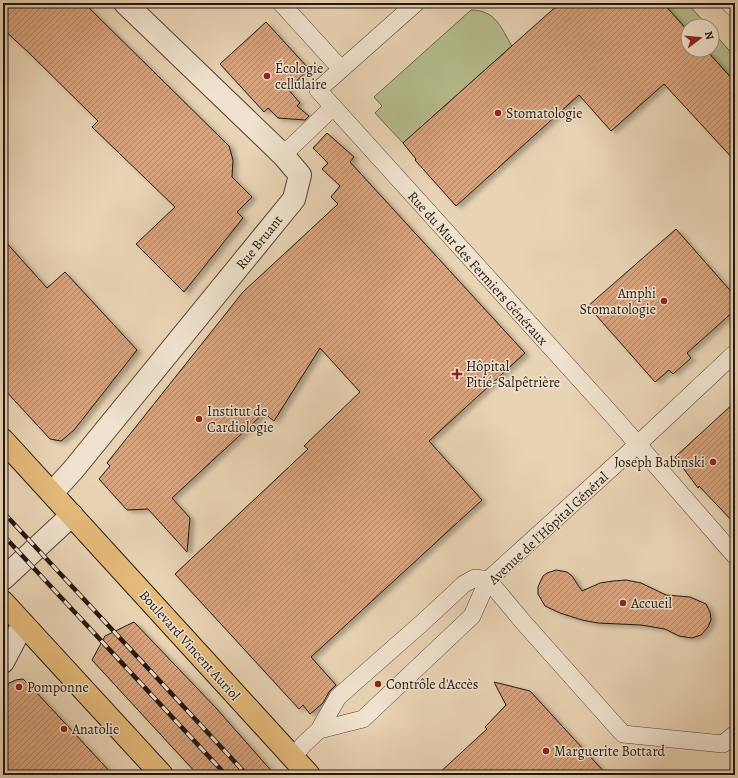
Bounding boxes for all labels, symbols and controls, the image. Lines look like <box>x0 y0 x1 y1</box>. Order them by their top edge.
north arrow <box>680 18 720 58</box>
text: N <box>701 29 717 41</box>
place label: Écologie cellulaire <box>275 59 327 94</box>
marker: Écologie cellulaire <box>262 71 272 81</box>
place label: Stomatologie <box>506 104 582 123</box>
marker: Stomatologie <box>493 108 503 118</box>
street label: Rue du Mur des Fermiers Généraux <box>403 187 552 350</box>
street label: Rue Bruant <box>232 211 287 273</box>
place label: Amphi Stomatologie <box>580 284 656 319</box>
marker: Amphi Stomatologie <box>659 296 669 306</box>
place label: Hôpital Pitié-Salpêtrière <box>466 357 560 392</box>
marker: Hôpital Pitié-Salpêtrière <box>451 368 463 380</box>
place label: Institut de Cardiologie <box>207 402 274 437</box>
marker: Institut de Cardiologie <box>194 414 204 424</box>
place label: Joseph Babinski <box>614 453 705 472</box>
marker: Joseph Babinski <box>708 457 718 467</box>
street label: Avenue de l'Hôpital Général <box>484 467 613 590</box>
street label: Boulevard Vincent Auriol <box>135 586 245 705</box>
place label: Accueil <box>630 594 672 613</box>
marker: Accueil <box>618 598 628 608</box>
place label: Contrôle d'Accès <box>386 675 478 694</box>
place label: Pomponne <box>27 678 89 697</box>
marker: Contrôle d'Accès <box>373 679 383 689</box>
marker: Pomponne <box>14 682 24 692</box>
place label: Anatolie <box>71 720 119 739</box>
marker: Anatolie <box>59 724 69 734</box>
place label: Marguerite Bottard <box>554 742 666 761</box>
marker: Marguerite Bottard <box>541 746 551 756</box>

